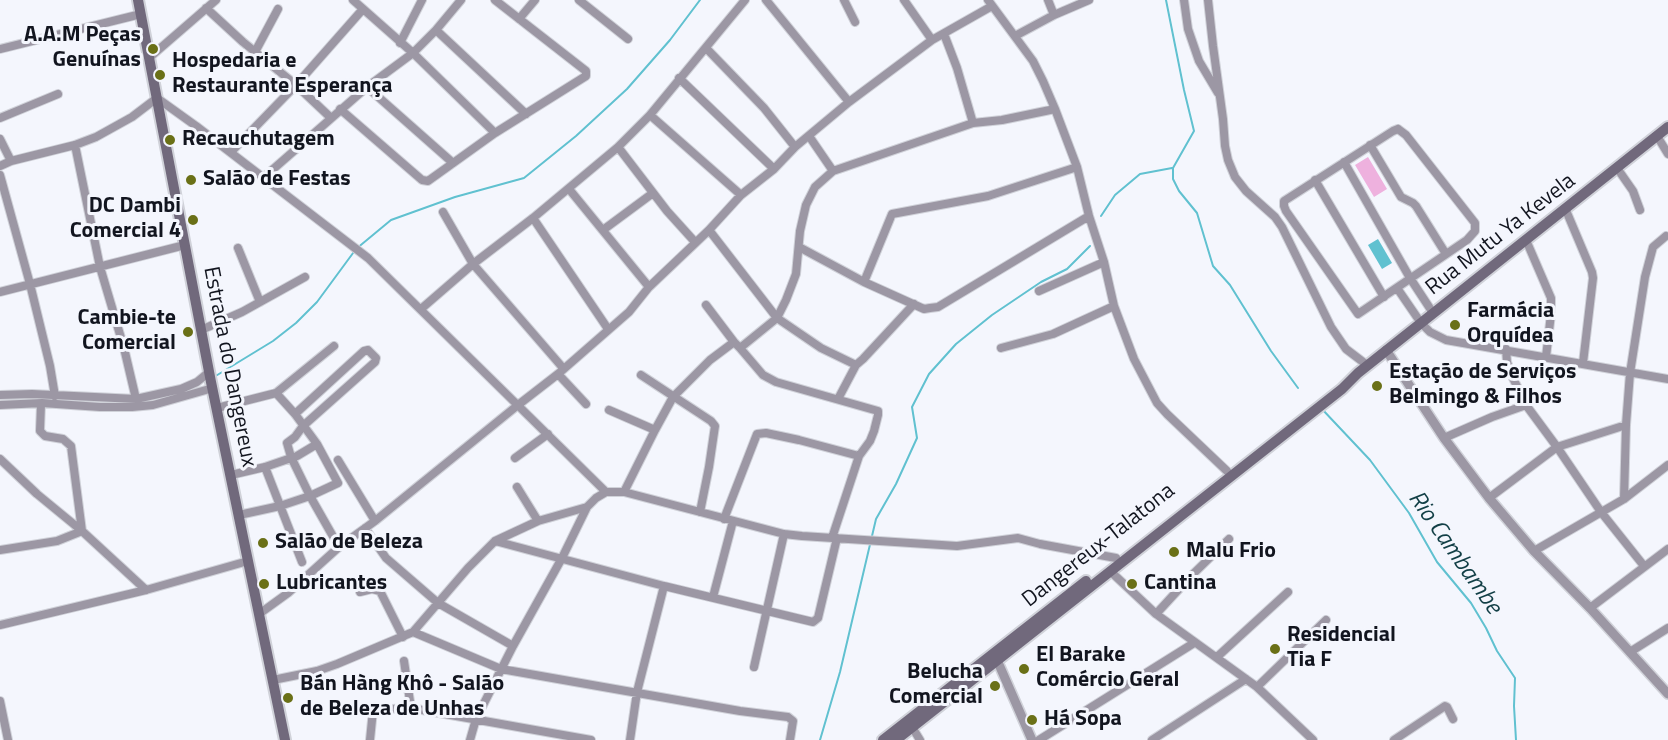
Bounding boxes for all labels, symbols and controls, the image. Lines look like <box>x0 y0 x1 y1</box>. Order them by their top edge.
place label: A.A.M Peças Genuínas <box>24 23 141 74</box>
marker: A.A.M Peças Genuínas <box>146 42 160 56</box>
place label: Hospedaria e Restaurante Esperança <box>172 49 393 100</box>
marker: Hospedaria e Restaurante Esperança <box>153 68 167 82</box>
place label: Recauchutagem <box>182 127 335 153</box>
marker: Recauchutagem <box>163 133 177 147</box>
place label: Salão de Festas <box>203 167 351 193</box>
street label: Rua Mutu Ya Kevela <box>1421 168 1581 302</box>
marker: Salão de Festas <box>184 173 198 187</box>
place label: DC Dambi Comercial 4 <box>70 194 181 246</box>
marker: DC Dambi Comercial 4 <box>186 213 200 227</box>
street label: Estrada do Dangereux <box>197 264 261 470</box>
place label: Farmácia Orquídea <box>1467 299 1554 350</box>
place label: Cambie-te Comercial <box>77 306 176 358</box>
marker: Farmácia Orquídea <box>1448 318 1462 332</box>
marker: Cambie-te Comercial <box>181 325 195 339</box>
place label: Estação de Serviços Belmingo & Filhos <box>1389 360 1576 412</box>
marker: Estação de Serviços Belmingo & Filhos <box>1370 379 1384 393</box>
street label: Dangereux-Talatona <box>1018 478 1180 614</box>
water label: Rio Cambambe <box>1401 486 1507 620</box>
place label: Salão de Beleza <box>275 530 423 556</box>
marker: Salão de Beleza <box>256 536 270 550</box>
place label: Malu Frio <box>1186 539 1276 565</box>
marker: Malu Frio <box>1167 545 1181 559</box>
place label: Lubricantes <box>276 571 387 597</box>
place label: Cantina <box>1144 571 1216 597</box>
marker: Lubricantes <box>257 577 271 591</box>
marker: Cantina <box>1125 577 1139 591</box>
place label: Residencial Tia F <box>1287 623 1396 674</box>
marker: Residencial Tia F <box>1268 642 1282 656</box>
place label: El Barake Comércio Geral <box>1036 643 1179 694</box>
place label: Belucha Comercial <box>889 660 983 712</box>
marker: El Barake Comércio Geral <box>1017 662 1031 676</box>
place label: Bán Hàng Khô - Salão de Beleza de Unhas <box>300 672 504 724</box>
marker: Belucha Comercial <box>988 679 1002 693</box>
marker: Bán Hàng Khô - Salão de Beleza de Unhas <box>281 691 295 705</box>
place label: Há Sopa <box>1044 707 1122 733</box>
marker: Há Sopa <box>1025 713 1039 727</box>

